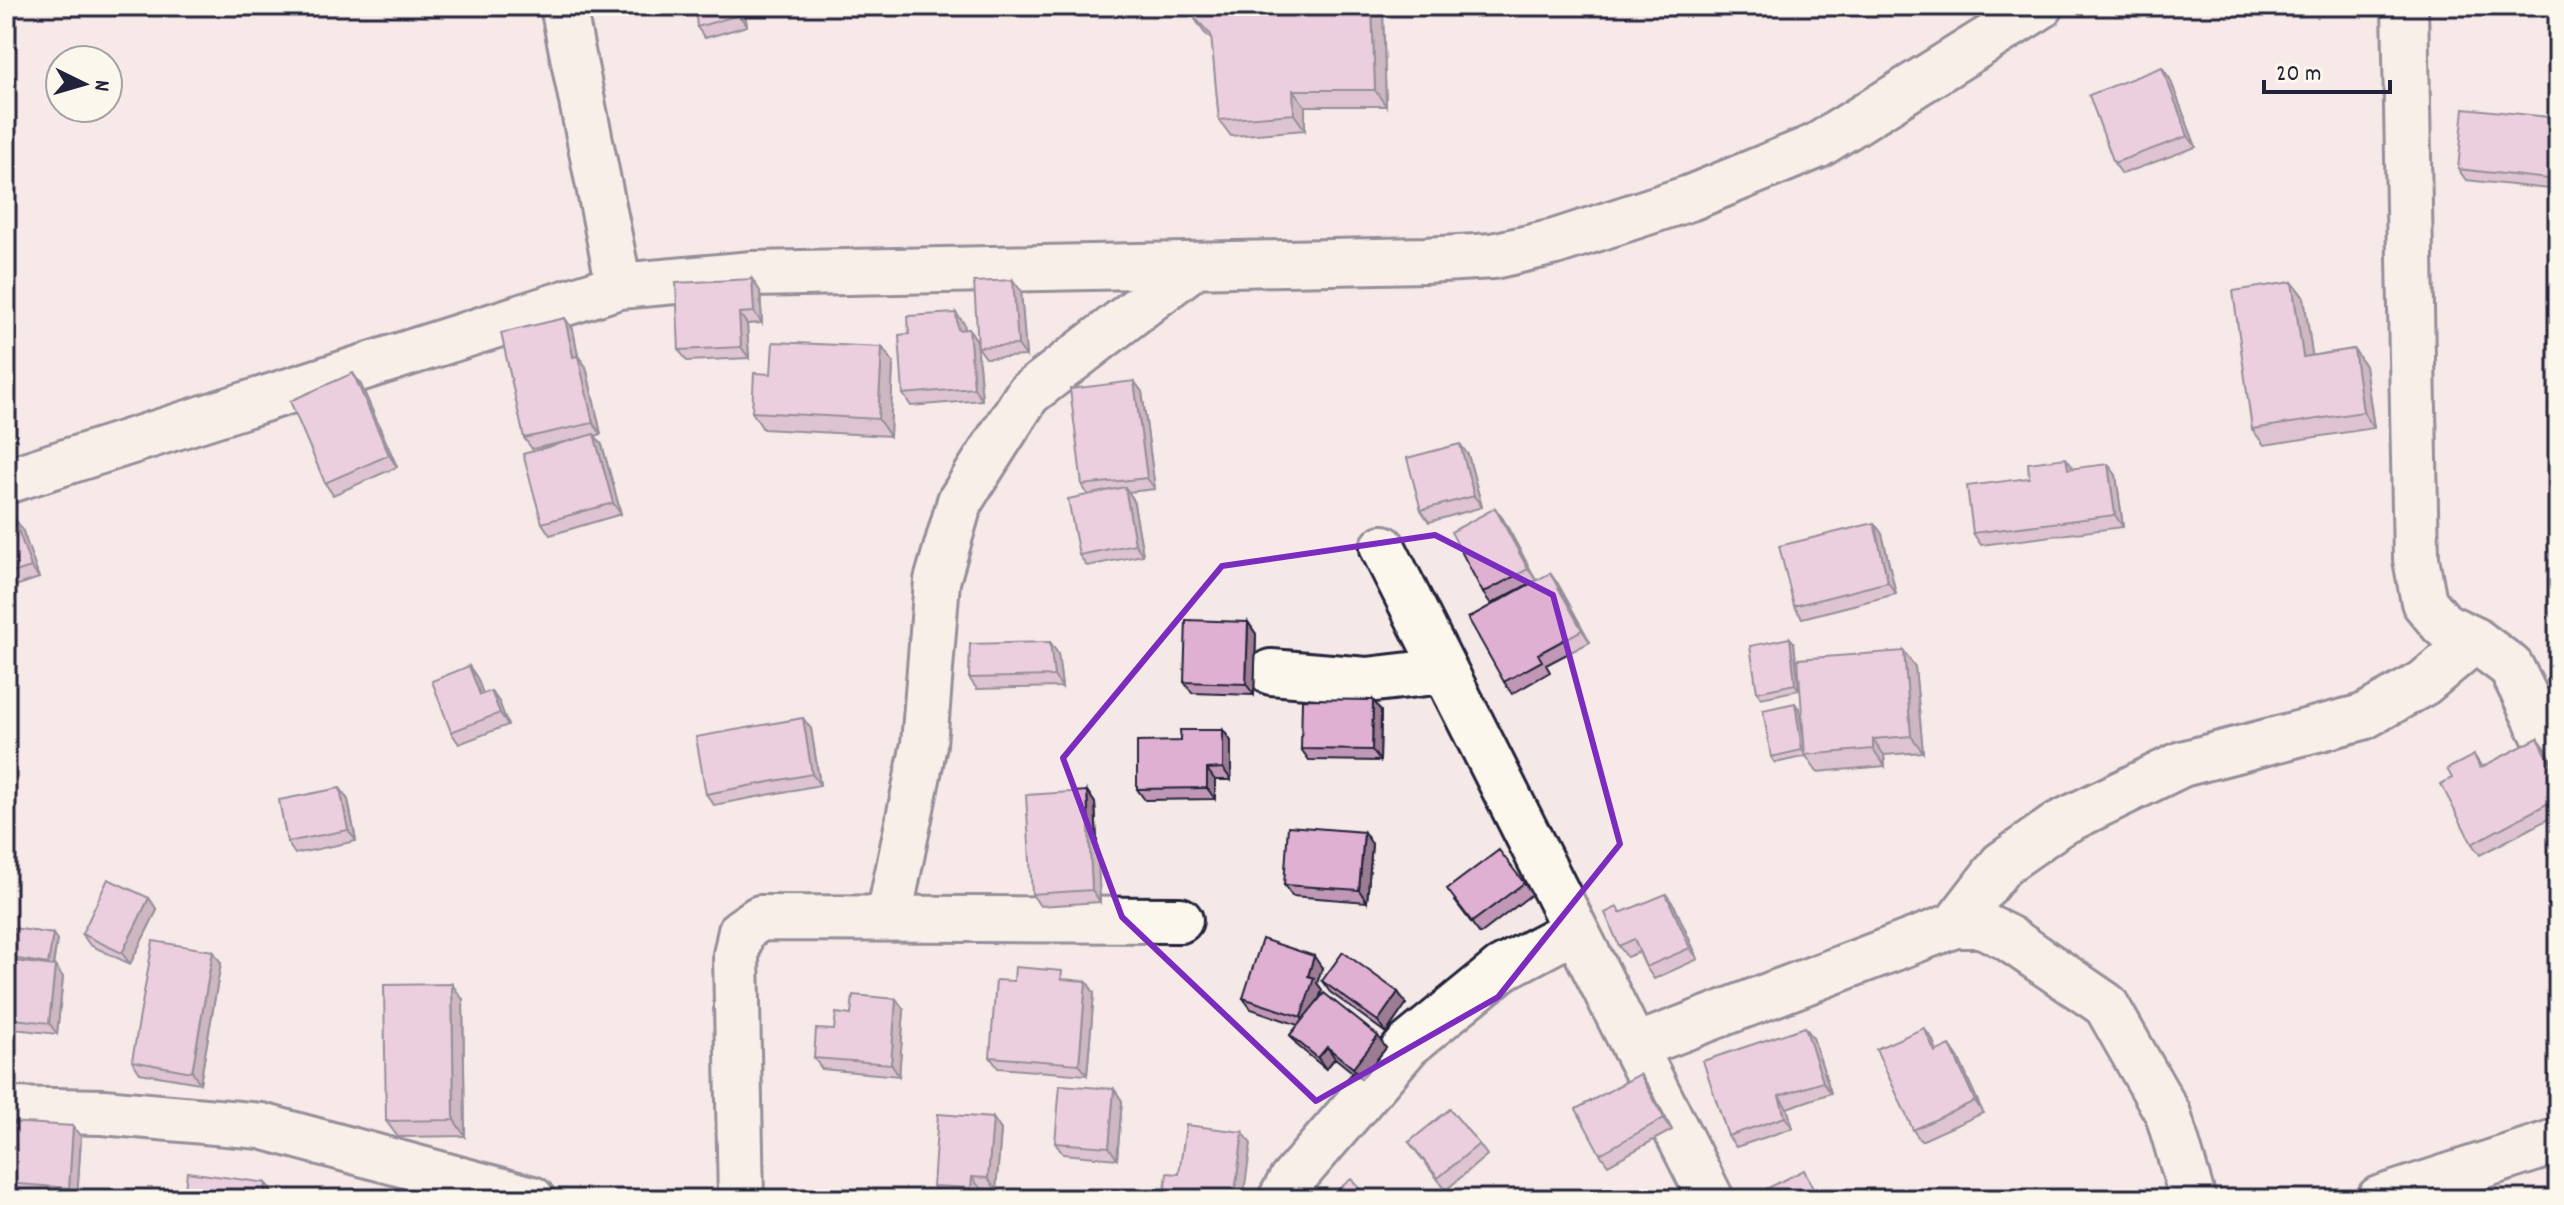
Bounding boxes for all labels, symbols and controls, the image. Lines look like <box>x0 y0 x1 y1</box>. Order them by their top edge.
north arrow <box>44 44 124 124</box>
scale bar <box>2264 44 2390 94</box>
text: 20 m <box>2276 58 2322 92</box>
text: N <box>85 79 116 92</box>

